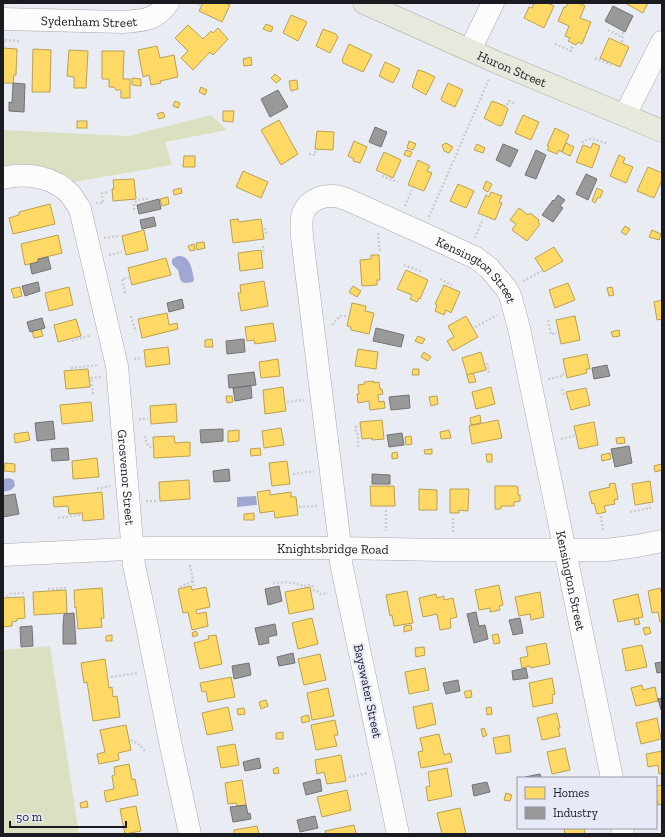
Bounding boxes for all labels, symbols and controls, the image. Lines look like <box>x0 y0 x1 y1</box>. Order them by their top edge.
street label: Sydenham Street <box>41 12 138 30</box>
street label: Huron Street <box>475 47 549 90</box>
street label: Kensington Street <box>434 233 519 305</box>
street label: Grosvenor Street <box>115 429 138 526</box>
street label: Kensington Street <box>554 529 589 632</box>
street label: Knightsbridge Road <box>277 540 389 556</box>
street label: Bayswater Street <box>351 643 385 740</box>
legend <box>517 777 657 829</box>
text: Homes <box>553 786 589 800</box>
scale bar <box>10 803 126 829</box>
text: Industry <box>553 806 599 820</box>
text: 50 m <box>16 810 43 824</box>

